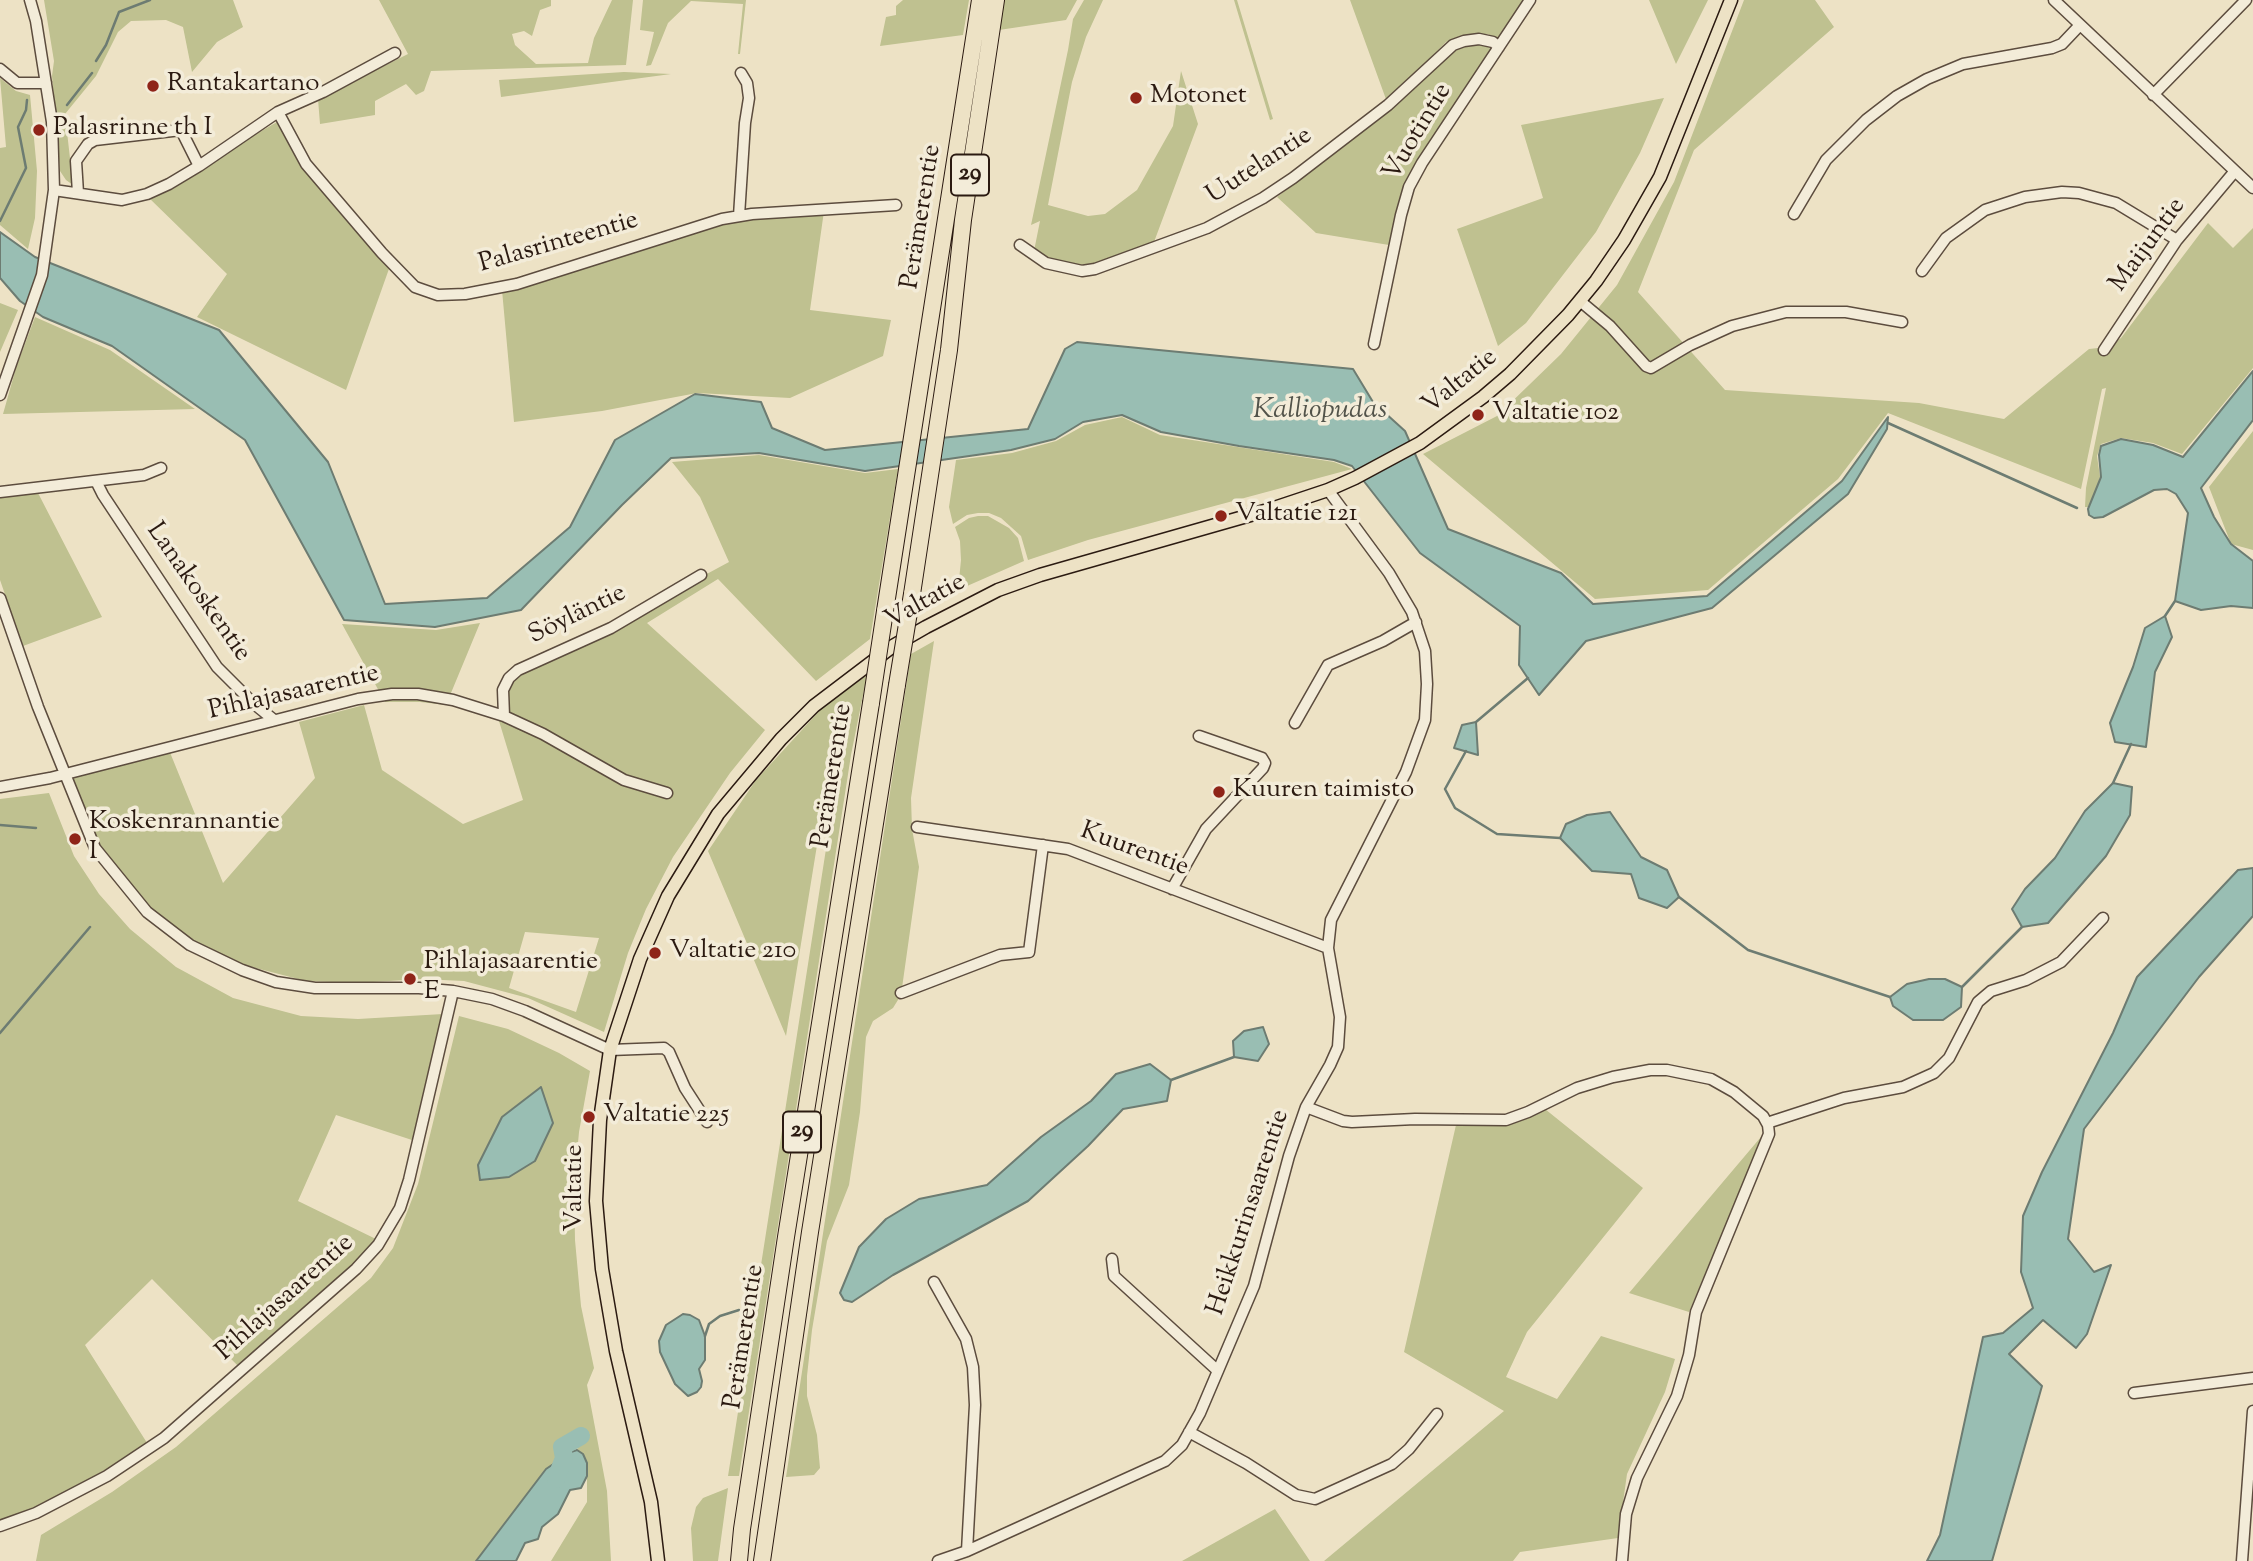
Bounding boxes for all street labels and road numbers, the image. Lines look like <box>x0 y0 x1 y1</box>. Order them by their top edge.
street label: Vuotintie <box>1378 79 1460 187</box>
street label: Uutelantie <box>1201 121 1319 213</box>
street label: Perämerentie <box>896 142 950 292</box>
road number: 29 <box>951 154 989 196</box>
street label: Maijuntie <box>2104 193 2194 299</box>
street label: Palasrinteentie <box>476 206 642 282</box>
street label: Valtatie <box>1417 343 1505 423</box>
street label: Lanakoskentie <box>138 518 256 668</box>
street label: Valtatie <box>880 568 972 638</box>
street label: Söyläntie <box>524 579 632 653</box>
street label: Pihlajasaarentie <box>206 659 382 729</box>
street label: Perämerentie <box>807 701 861 851</box>
street label: Kuurentie <box>1076 817 1192 885</box>
street label: Heikkurinsaarentie <box>1202 1106 1298 1320</box>
road number: 29 <box>783 1112 821 1152</box>
street label: Valtatie <box>561 1144 593 1232</box>
street label: Pihlajasaarentie <box>211 1229 361 1369</box>
street label: Perämerentie <box>719 1262 773 1412</box>

